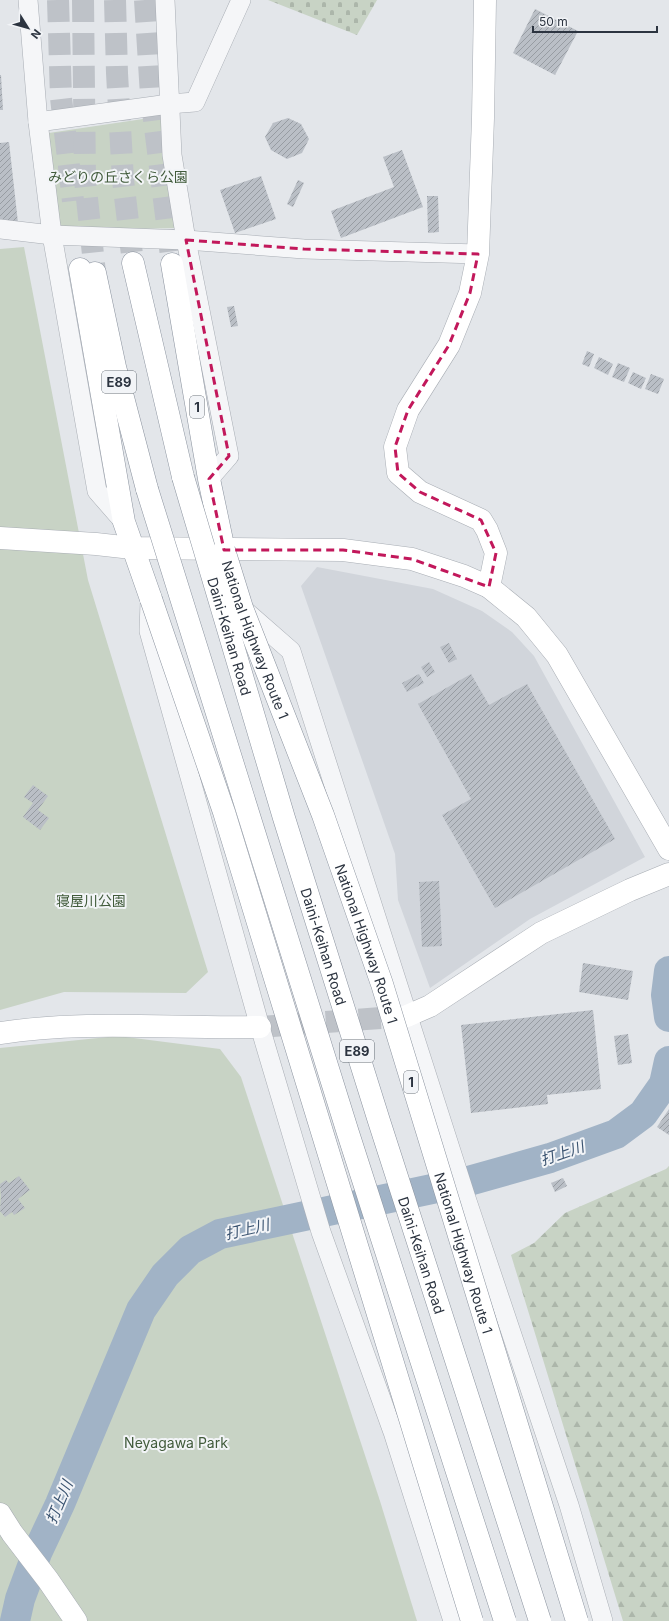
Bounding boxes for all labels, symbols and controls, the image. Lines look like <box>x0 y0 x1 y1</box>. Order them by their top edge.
north arrow <box>8 8 48 48</box>
scale bar <box>533 8 657 34</box>
text: 50 m <box>539 14 568 29</box>
text: N <box>28 26 44 42</box>
park label: みどりの丘さくら公園 <box>48 168 188 185</box>
road number: E89 <box>102 371 136 393</box>
road number: 1 <box>190 396 204 418</box>
street label: National Highway Route 1 <box>219 558 293 721</box>
street label: Daini-Keihan Road <box>205 575 256 697</box>
street label: National Highway Route 1 <box>332 861 402 1026</box>
street label: Daini-Keihan Road <box>298 885 351 1007</box>
park label: 寝屋川公園 <box>56 892 126 909</box>
road number: E89 <box>340 1040 374 1062</box>
road number: 1 <box>404 1071 418 1093</box>
water label: 打上川 <box>538 1136 588 1169</box>
street label: National Highway Route 1 <box>432 1170 497 1335</box>
street label: Daini-Keihan Road <box>395 1194 449 1316</box>
water label: 打上川 <box>223 1214 273 1243</box>
park label: Neyagawa Park <box>124 1434 228 1451</box>
water label: 打上川 <box>41 1476 77 1526</box>

